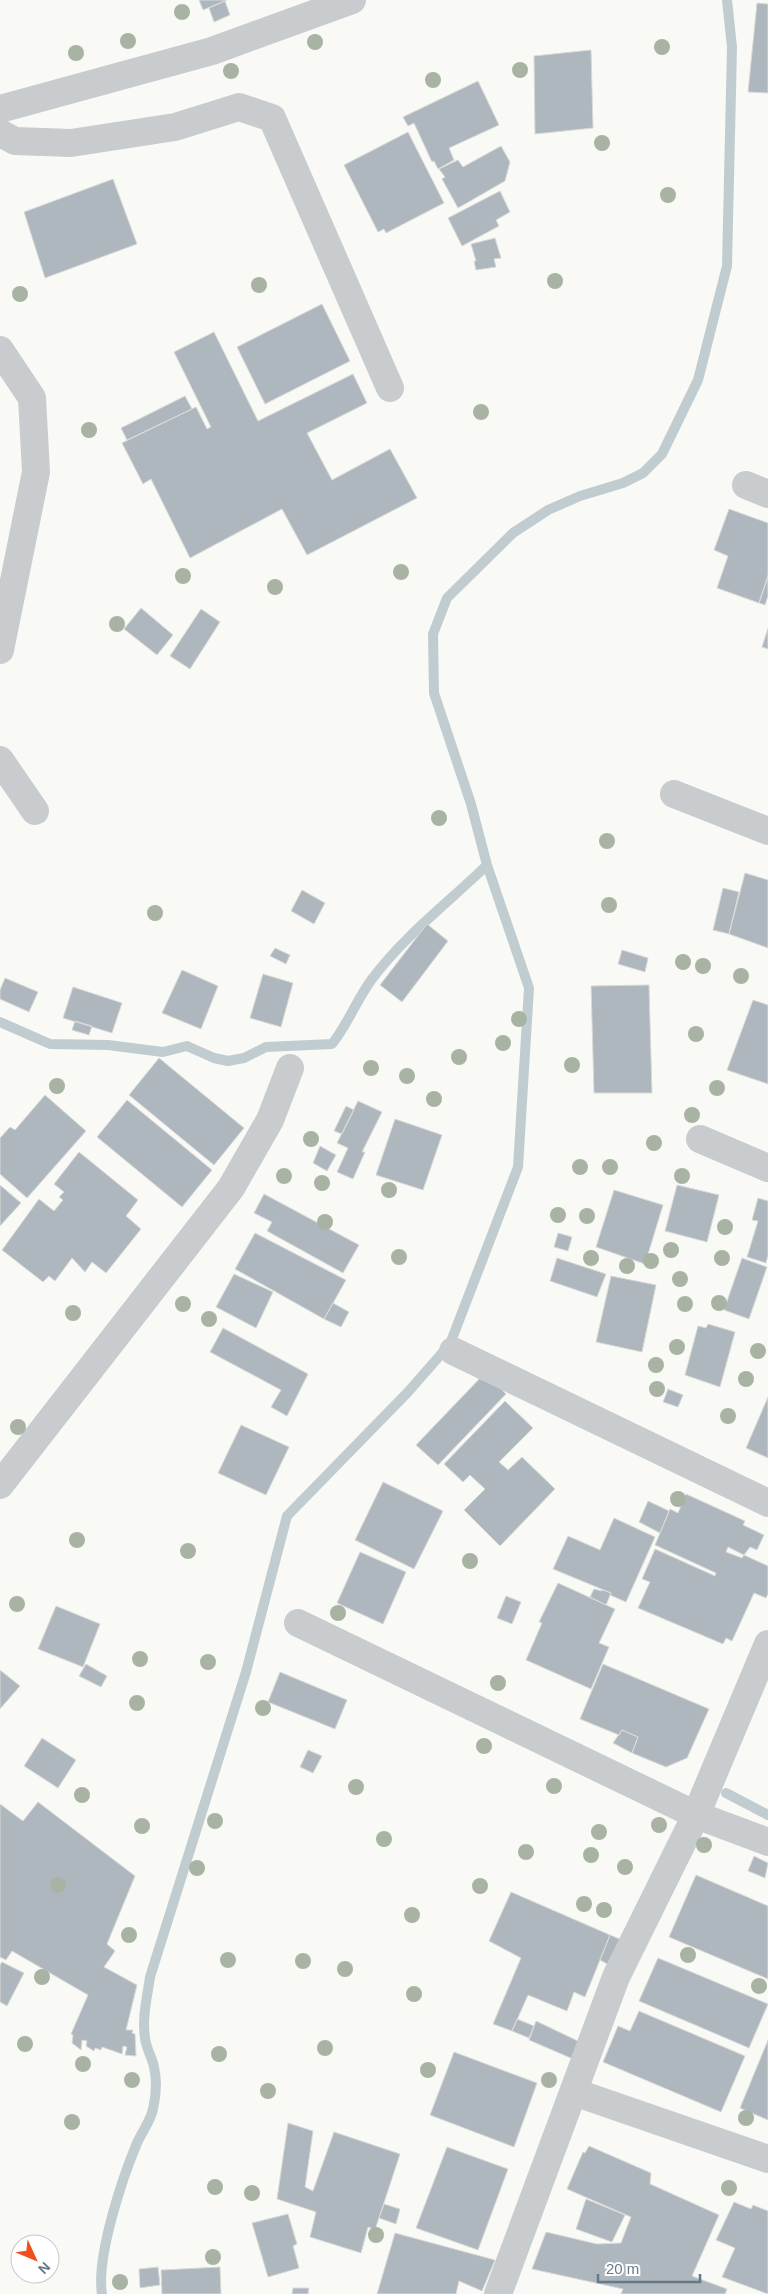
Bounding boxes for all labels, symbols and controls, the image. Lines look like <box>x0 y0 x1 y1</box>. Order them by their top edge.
north arrow <box>10 2234 60 2284</box>
scale bar <box>598 2252 700 2284</box>
text: N <box>35 2259 54 2277</box>
text: 20 m <box>606 2260 639 2277</box>

